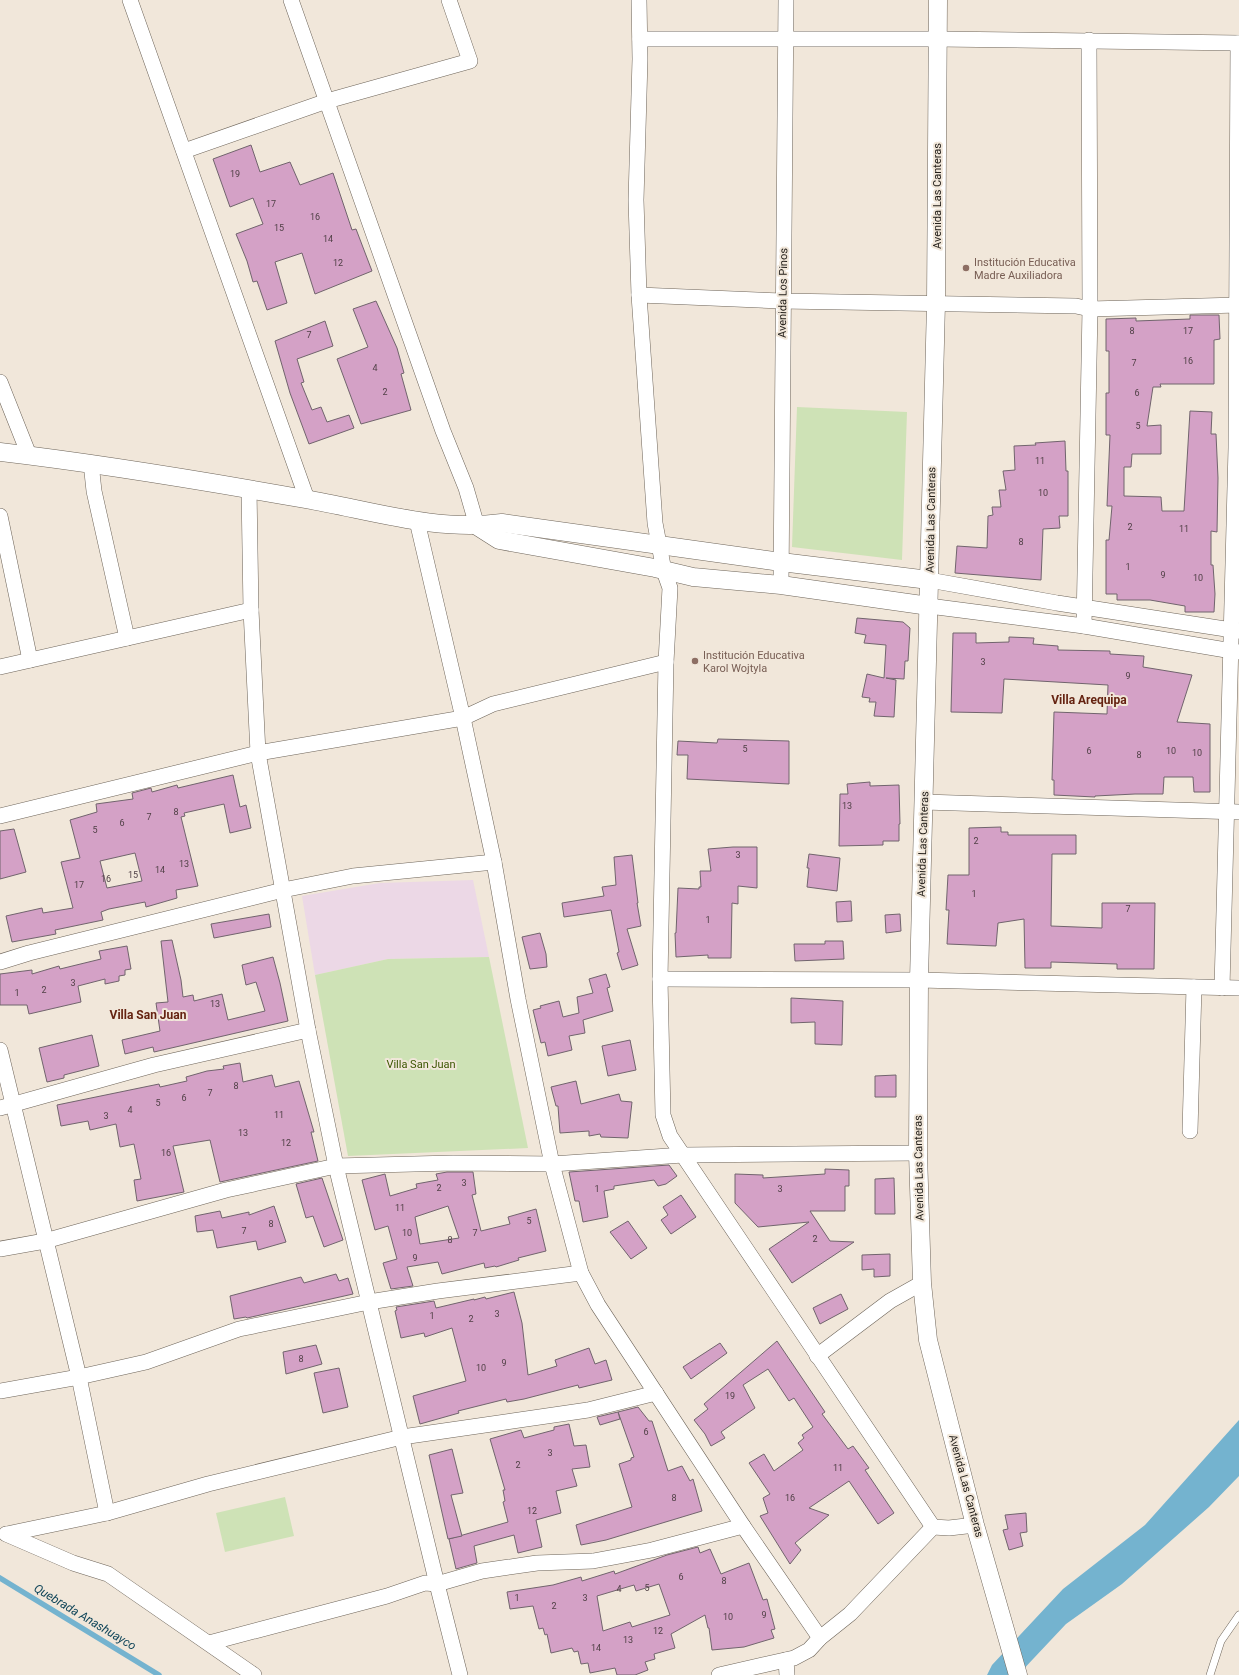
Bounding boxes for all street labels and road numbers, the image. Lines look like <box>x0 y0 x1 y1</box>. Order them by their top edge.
street label: Avenida Las Canteras <box>931 143 944 249</box>
street label: Avenida Los Pinos <box>776 248 790 338</box>
street label: Avenida Las Canteras <box>924 467 938 573</box>
street label: Avenida Las Canteras <box>915 791 931 897</box>
street label: Avenida Las Canteras <box>912 1115 926 1221</box>
street label: Avenida Las Canteras <box>946 1433 986 1539</box>

